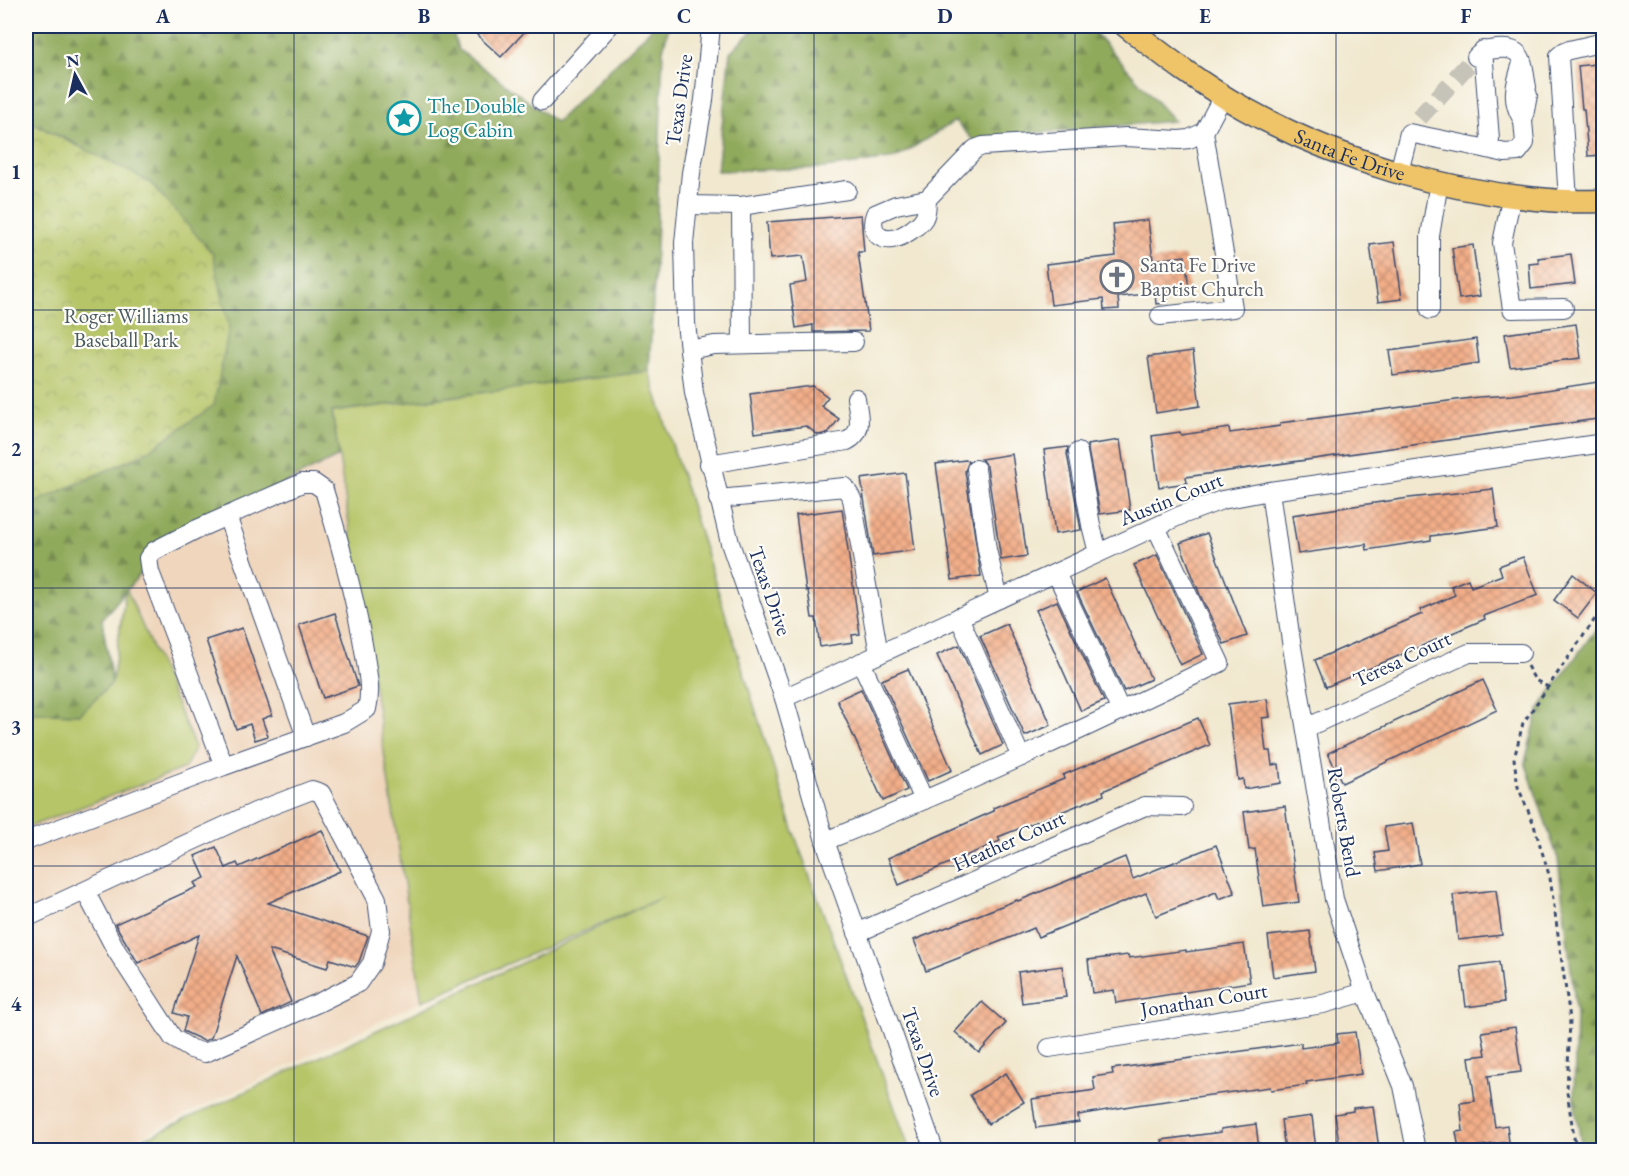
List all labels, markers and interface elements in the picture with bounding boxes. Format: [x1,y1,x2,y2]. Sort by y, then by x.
text: A [155,3,171,29]
text: B [418,3,430,29]
text: C [677,3,691,29]
text: D [937,3,953,29]
text: E [1199,3,1211,29]
text: F [1461,3,1472,29]
north arrow [45,45,105,105]
text: N [65,49,81,72]
street label: Texas Drive [659,52,698,148]
place label: The Double Log Cabin [427,92,525,143]
place icon: The Double Log Cabin [386,100,422,136]
street label: Santa Fe Drive [1290,122,1408,187]
text: 1 [11,159,21,185]
place label: Santa Fe Drive Baptist Church [1140,251,1264,302]
church icon: Santa Fe Drive Baptist Church [1099,259,1135,295]
park label: Roger Williams Baseball Park [64,302,189,353]
text: 2 [11,436,22,462]
street label: Austin Court [1114,465,1227,532]
street label: Texas Drive [743,543,798,639]
street label: Teresa Court [1349,624,1455,693]
text: 3 [11,714,21,740]
street label: Roberts Bend [1322,765,1368,879]
street label: Heather Court [948,804,1070,877]
street label: Jonathan Court [1137,976,1270,1023]
text: 4 [11,991,22,1017]
street label: Texas Drive [896,1004,951,1100]

